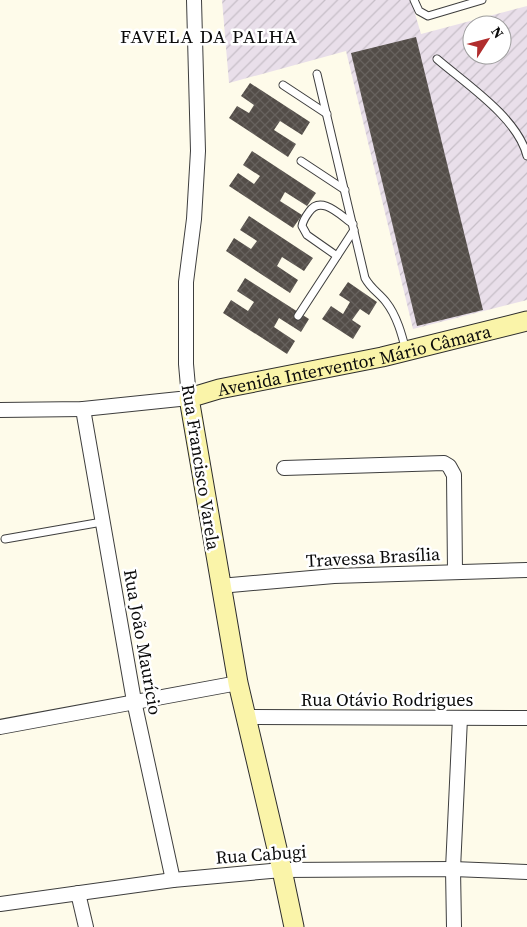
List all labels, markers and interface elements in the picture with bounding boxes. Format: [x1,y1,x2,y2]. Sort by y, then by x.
north arrow [462,15,512,65]
text: N [486,22,509,42]
district label: FAVELA DA PALHA [120,23,298,49]
street label: Avenida Interventor Mário Câmara [215,318,494,402]
street label: Rua Francisco Varela [176,382,227,553]
street label: Travessa Brasília [305,541,442,573]
street label: Rua João Maurício [118,567,168,717]
street label: Rua Otávio Rodrigues [301,687,473,712]
street label: Rua Cabugi [215,838,307,870]

